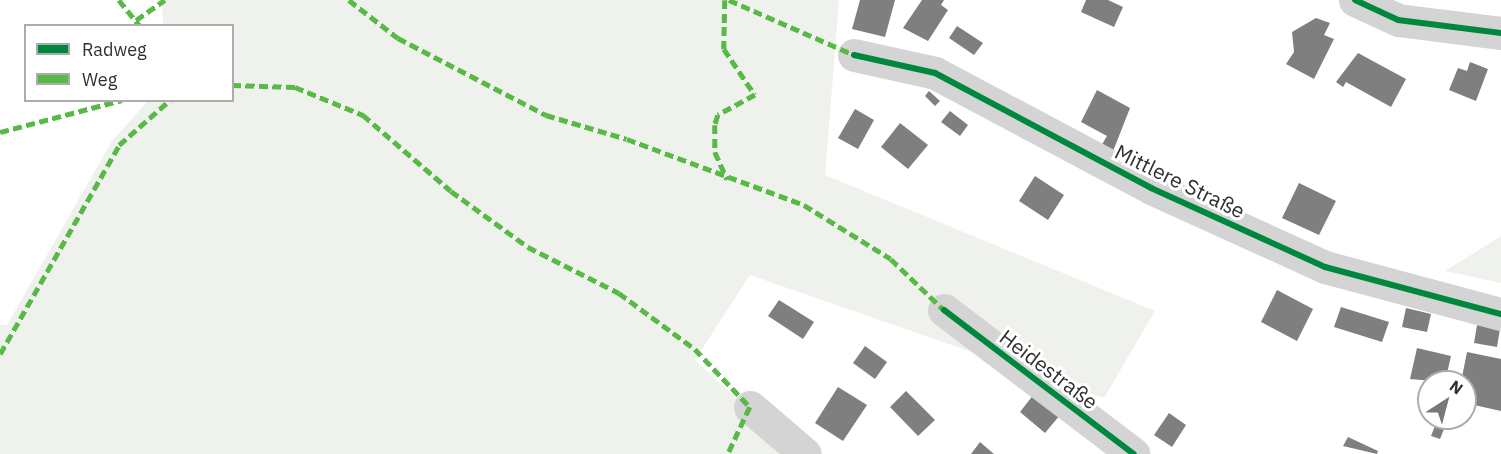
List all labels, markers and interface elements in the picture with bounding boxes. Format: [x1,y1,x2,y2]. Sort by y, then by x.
legend [24,24,234,102]
text: Radweg [82,38,147,61]
text: Weg [82,68,117,91]
street label: Mittlere Straße [1111,139,1249,223]
street label: Heidestraße [995,324,1103,414]
north arrow [1417,370,1477,430]
text: N [1446,376,1467,399]

